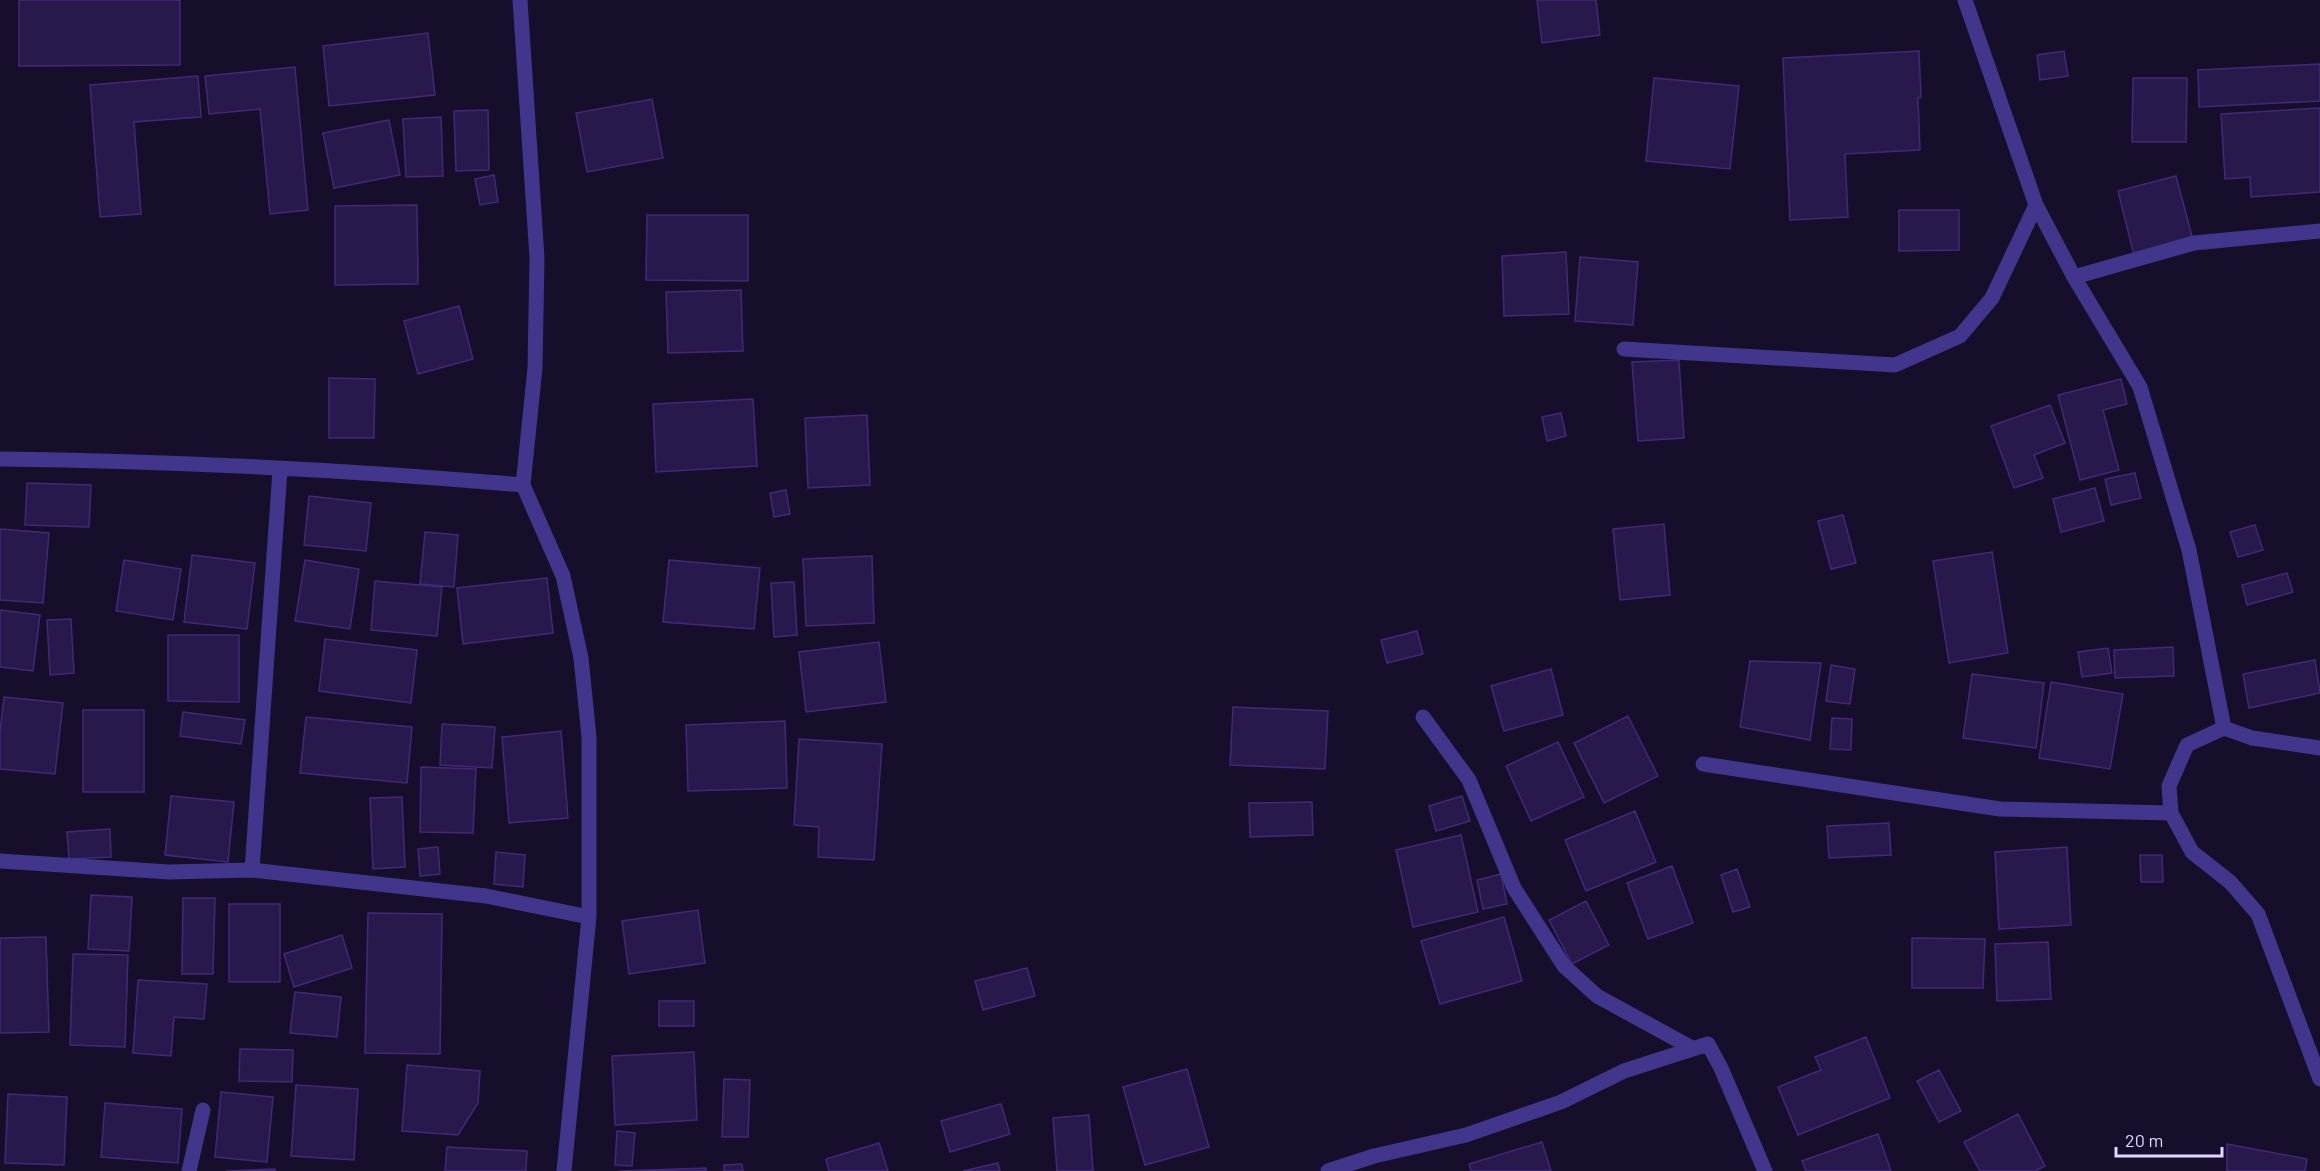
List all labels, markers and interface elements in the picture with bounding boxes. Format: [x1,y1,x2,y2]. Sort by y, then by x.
scale bar [2116,1120,2222,1158]
text: 20 m [2125,1129,2163,1151]

